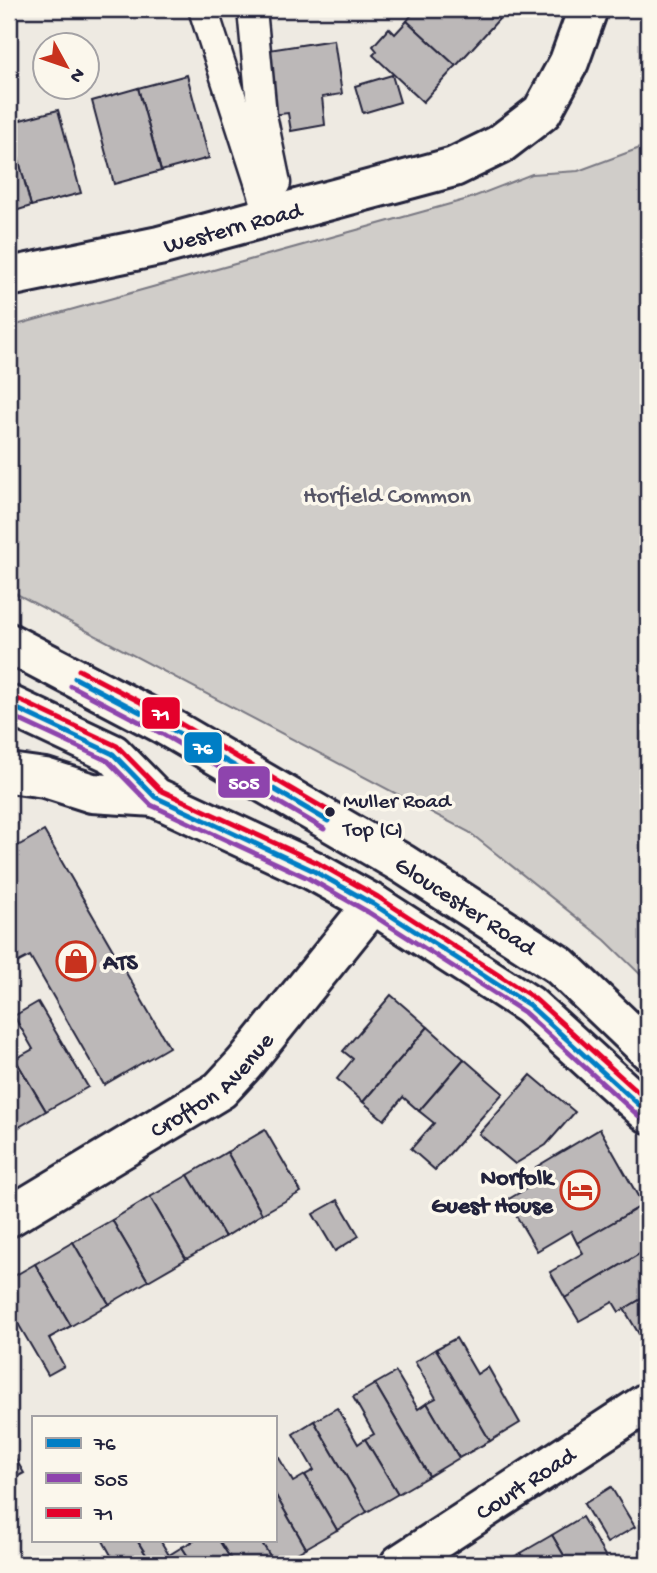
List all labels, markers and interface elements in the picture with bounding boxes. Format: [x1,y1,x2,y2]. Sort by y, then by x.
north arrow [32,32,102,102]
text: N [64,63,89,87]
street label: Western Road [161,197,307,262]
park label: Horfield Common [303,483,472,512]
line badge: 71 [141,696,181,730]
text: 71 [151,705,170,728]
line badge: 76 [183,731,223,764]
text: 76 [192,739,213,762]
line badge: 505 [217,765,271,799]
text: 505 [229,774,259,797]
place label: Muller Road Top (C) [341,790,453,844]
marker: Muller Road Top (C) [323,805,337,819]
street label: Gloucester Road [388,851,542,965]
shop icon: ATS [55,940,97,982]
place label: ATS [102,950,138,979]
street label: Crofton Avenue [146,1027,282,1147]
place label: Norfolk Guest House [431,1165,556,1222]
hotel icon: Norfolk Guest House [559,1169,601,1211]
legend [32,1416,276,1542]
text: 76 [93,1434,116,1459]
street label: Court Road [471,1441,584,1529]
text: 505 [94,1470,128,1495]
text: 71 [93,1504,113,1529]

